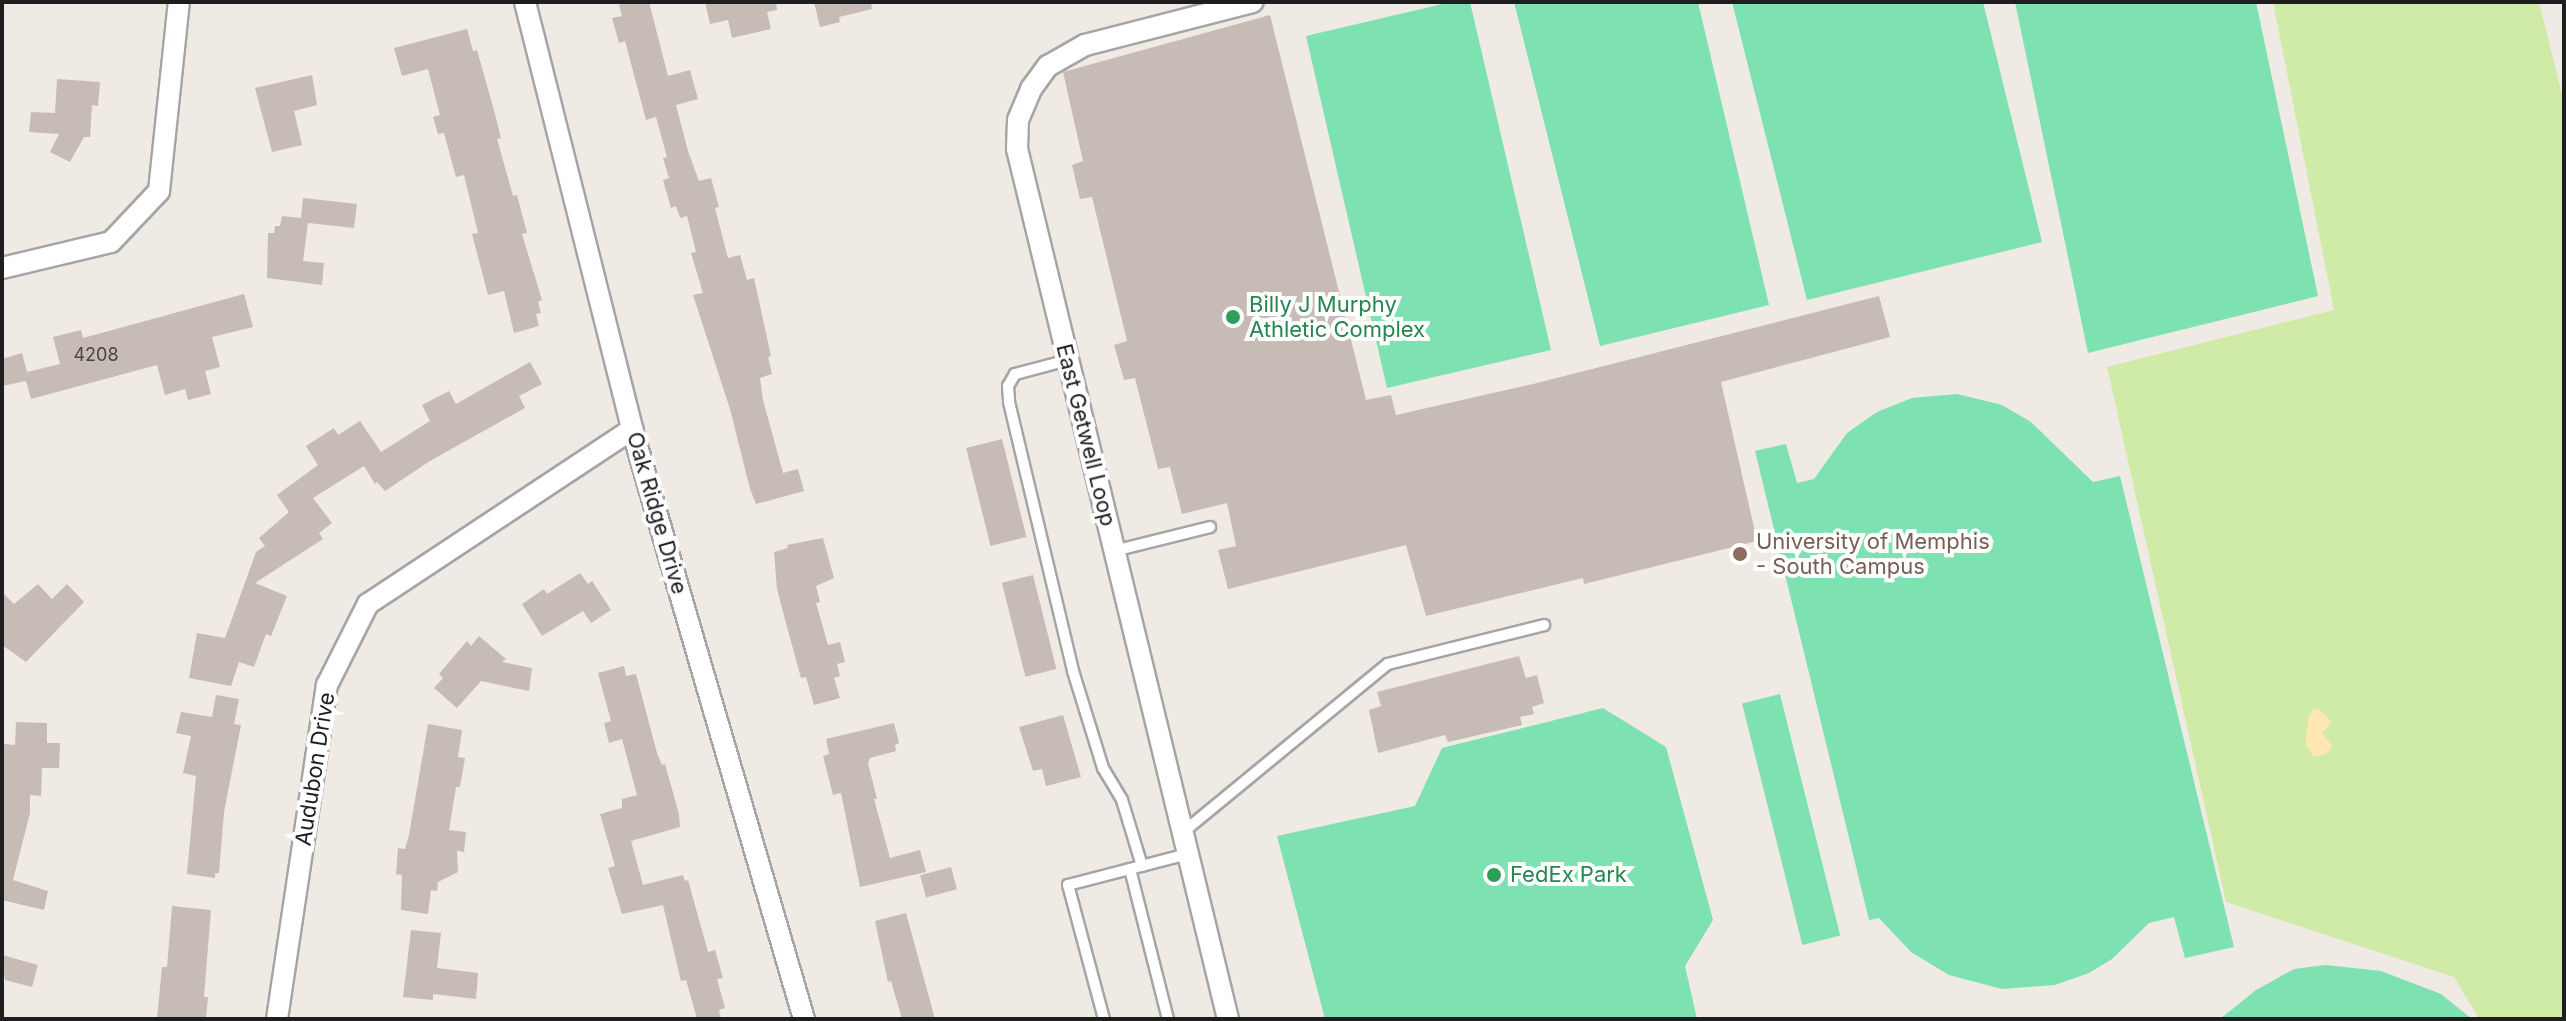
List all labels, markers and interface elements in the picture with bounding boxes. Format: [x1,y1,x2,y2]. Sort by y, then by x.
place label: Billy J Murphy Athletic Complex [1249,291,1425,342]
marker: Billy J Murphy Athletic Complex [1224,308,1242,326]
street label: East Getwell Loop [1051,341,1121,529]
house number: 4208 [73,344,119,366]
street label: Oak Ridge Drive [621,429,693,597]
place label: University of Memphis - South Campus [1756,528,1990,580]
marker: University of Memphis - South Campus [1731,545,1749,563]
street label: Audubon Drive [290,690,340,848]
place label: FedEx Park [1510,862,1627,888]
marker: FedEx Park [1485,866,1503,884]

